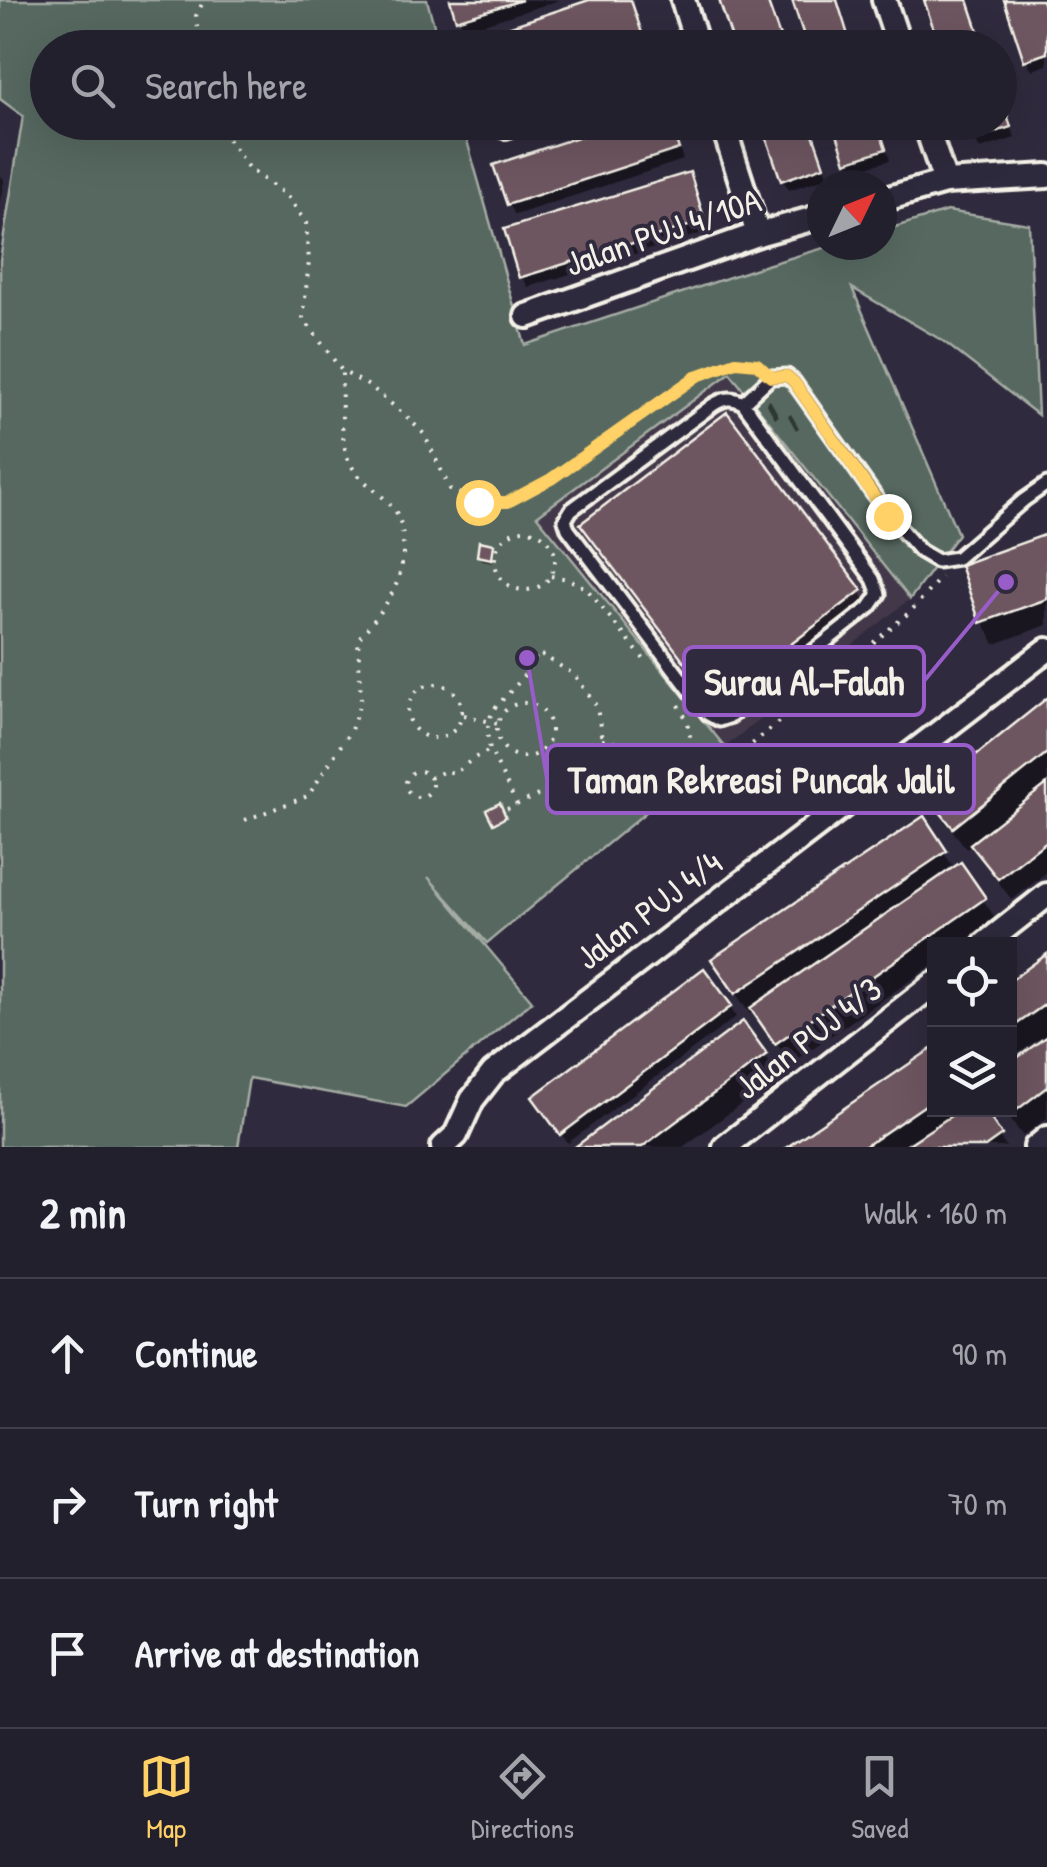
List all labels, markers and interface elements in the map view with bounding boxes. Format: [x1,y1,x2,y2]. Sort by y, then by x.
search box [30,30,1017,140]
icon: search [65,58,120,113]
text: Search here [145,59,307,111]
north arrow [807,170,897,260]
street label: Jalan PUJ 4/10A [559,176,767,287]
route start [456,480,502,526]
route end [866,494,912,540]
callout: Surau Al-Falah [684,647,924,715]
text: Surau Al-Falah [704,655,904,707]
callout: Taman Rekreasi Puncak Jalil [547,745,974,813]
text: Taman Rekreasi Puncak Jalil [567,753,955,805]
street label: Jalan PUJ 4/4 [566,839,731,980]
map controls [927,937,1017,1117]
button: locate [927,937,1017,1027]
street label: Jalan PUJ 4/3 [725,965,891,1110]
button: layers [927,1027,1017,1117]
text: 2 min [40,1184,126,1241]
text: Walk · 160 m [864,1191,1007,1234]
icon: ahead [40,1326,95,1381]
text: Continue [135,1327,257,1379]
text: 90 m [952,1332,1007,1375]
icon: right [40,1476,95,1531]
text: Turn right [135,1477,278,1529]
text: 70 m [948,1482,1007,1525]
icon: arrive [40,1626,95,1681]
text: Arrive at destination [135,1627,419,1679]
tab: Map [139,1749,194,1847]
tab: Directions [471,1749,574,1847]
tab: Saved [851,1749,908,1847]

